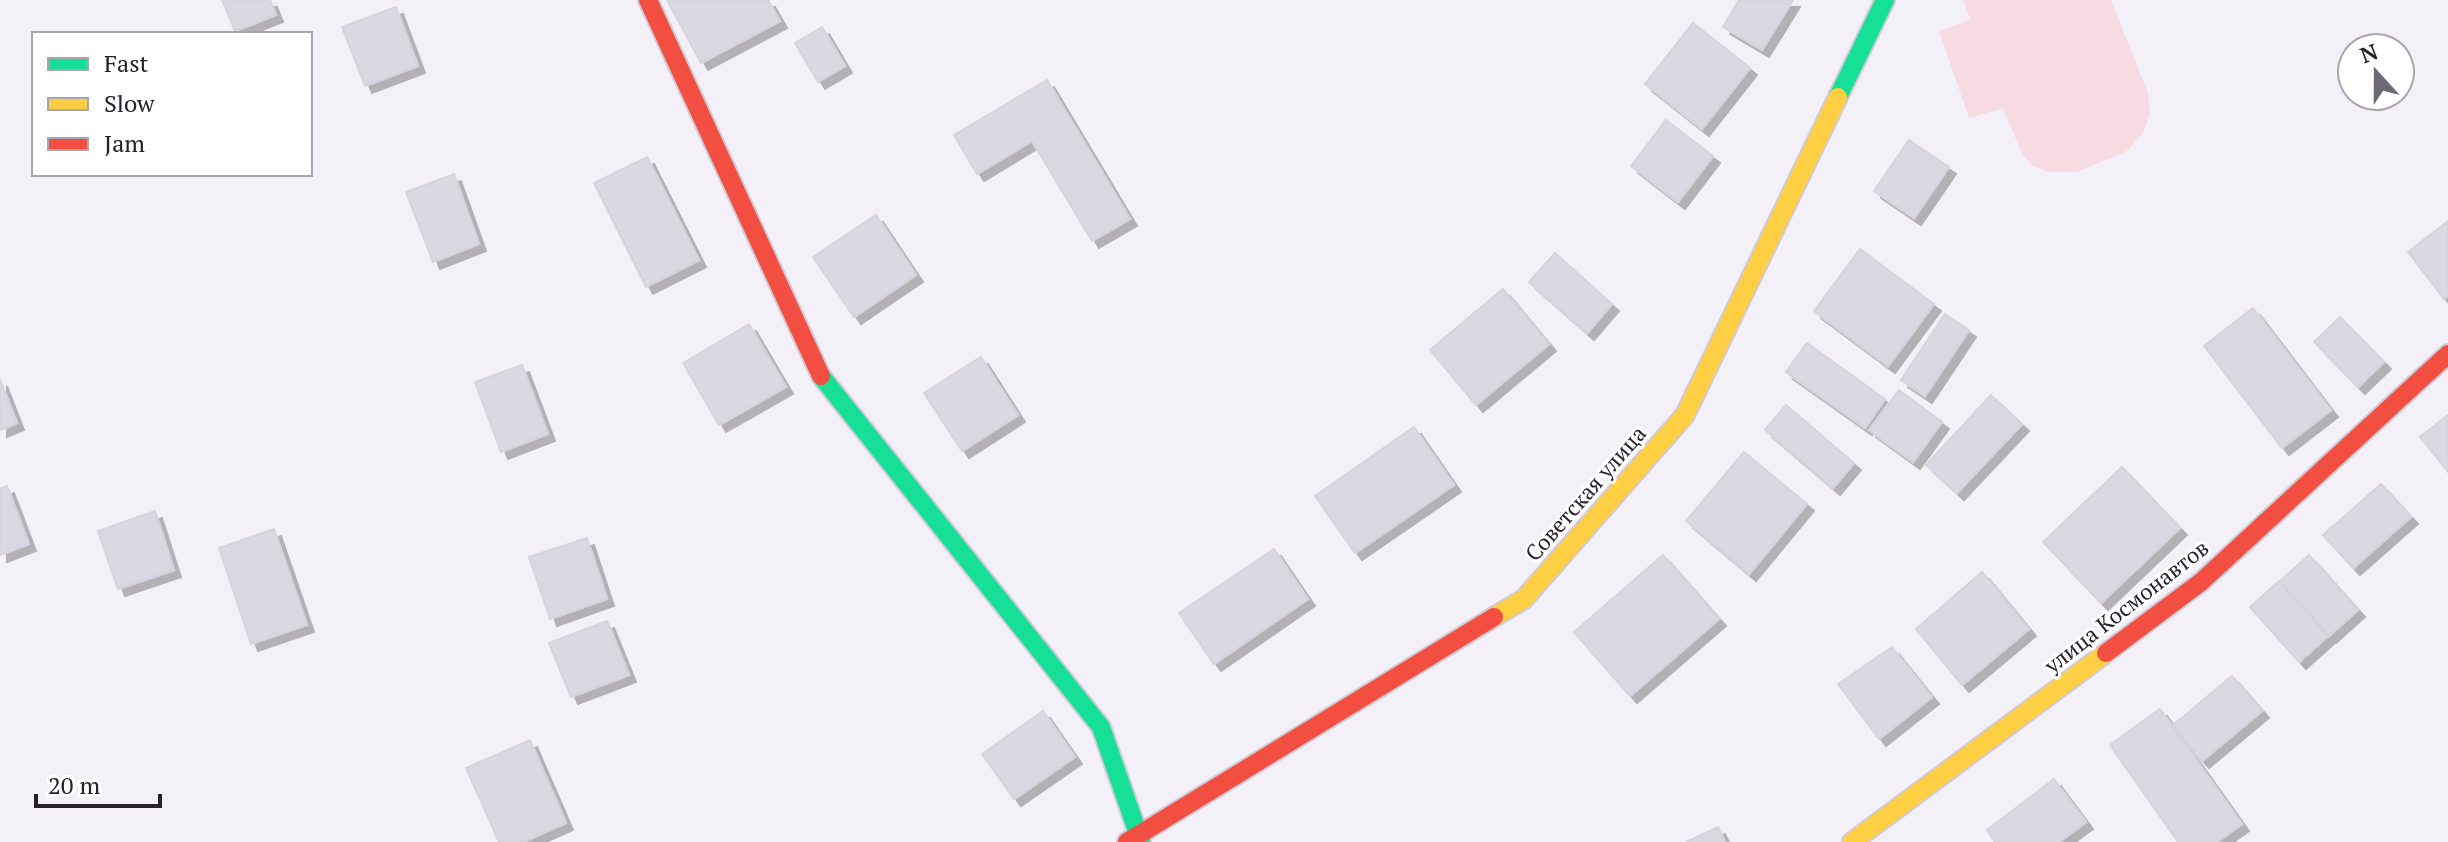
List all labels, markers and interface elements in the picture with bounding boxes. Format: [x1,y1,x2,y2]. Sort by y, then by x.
legend [32,32,312,176]
north arrow [2336,32,2416,112]
text: N [2356,36,2382,69]
text: Fast [104,47,149,79]
text: Slow [104,87,155,119]
text: Jam [104,127,145,159]
street label: Советская улица [1518,419,1652,567]
street label: улица Космонавтов [2037,533,2214,680]
scale bar [36,758,160,808]
text: 20 m [48,769,100,801]

